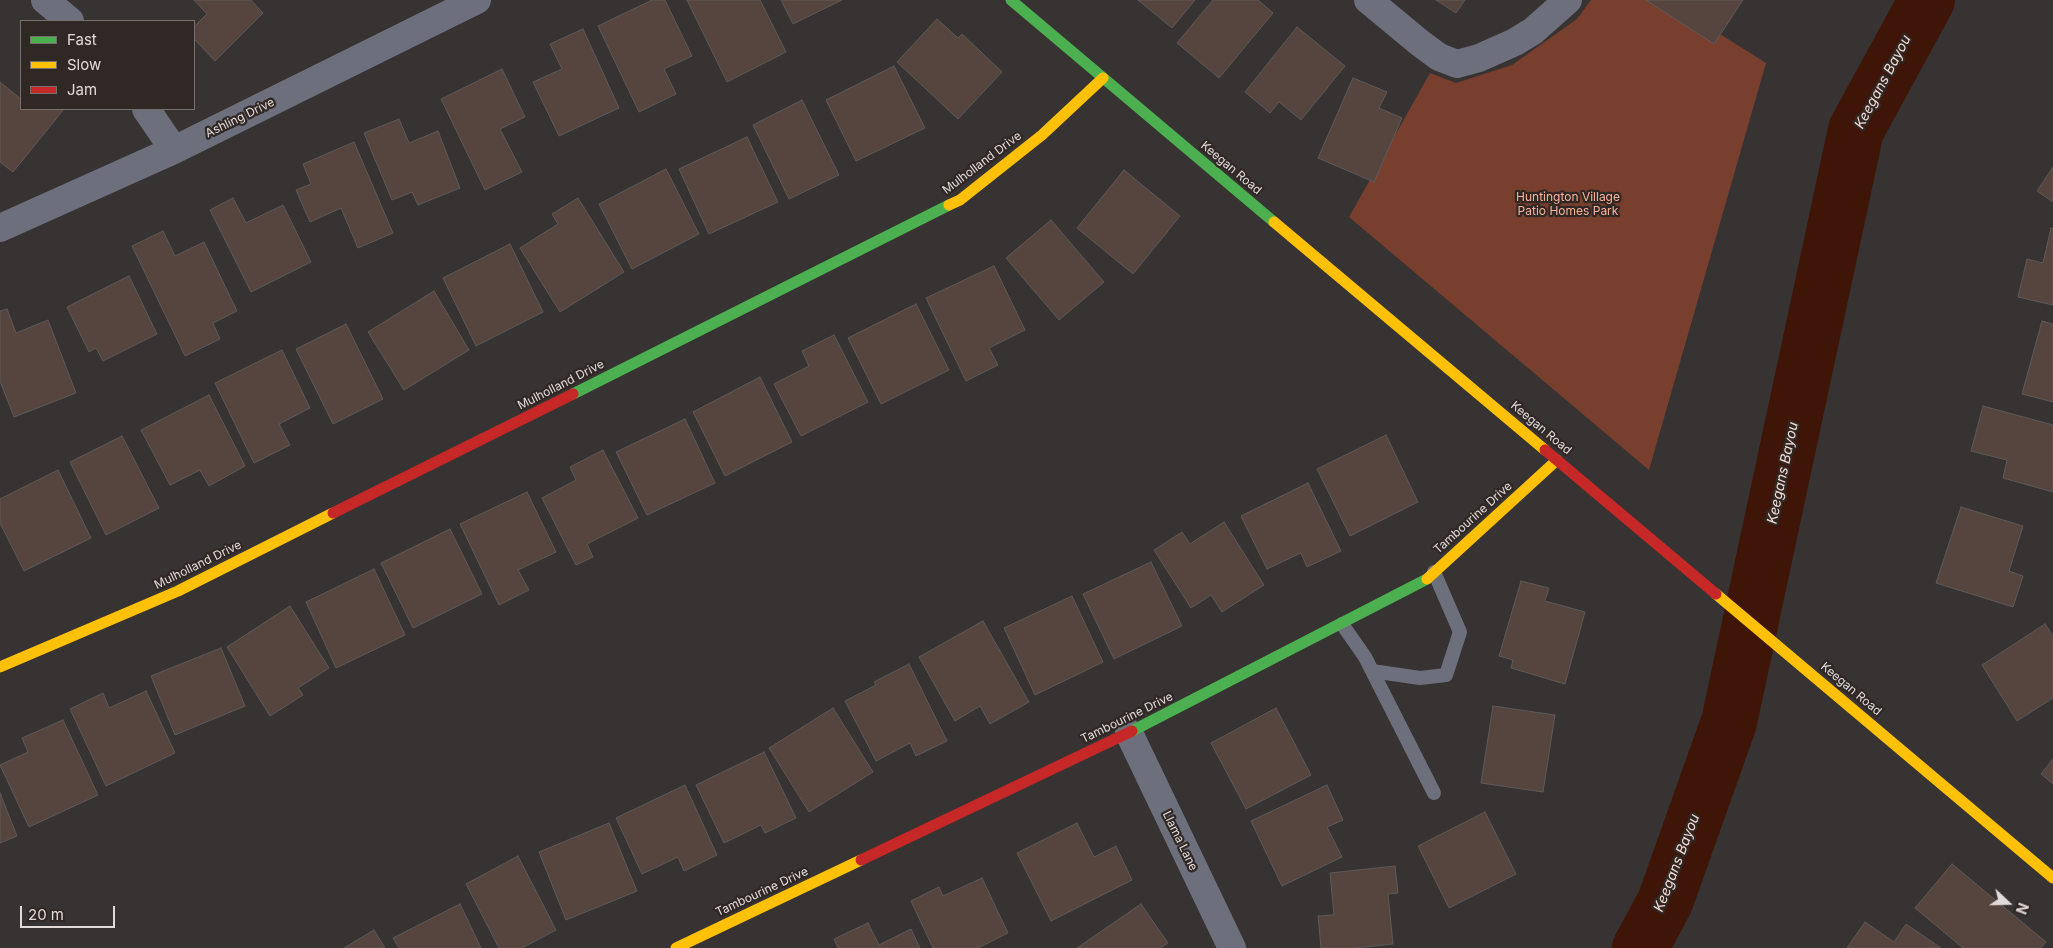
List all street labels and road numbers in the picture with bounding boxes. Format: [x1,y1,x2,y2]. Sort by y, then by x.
street label: Ashling Drive [203,95,277,141]
street label: Mulholland Drive [940,129,1024,197]
street label: Keegan Road [1198,138,1264,198]
street label: Mulholland Drive [515,357,607,413]
street label: Keegan Road [1508,398,1574,458]
street label: Tambourine Drive [1431,479,1515,557]
street label: Mulholland Drive [152,538,244,592]
street label: Keegan Road [1818,659,1884,719]
street label: Tambourine Drive [1079,689,1175,747]
street label: Llama Lane [1159,809,1201,873]
street label: Tambourine Drive [713,864,811,920]

